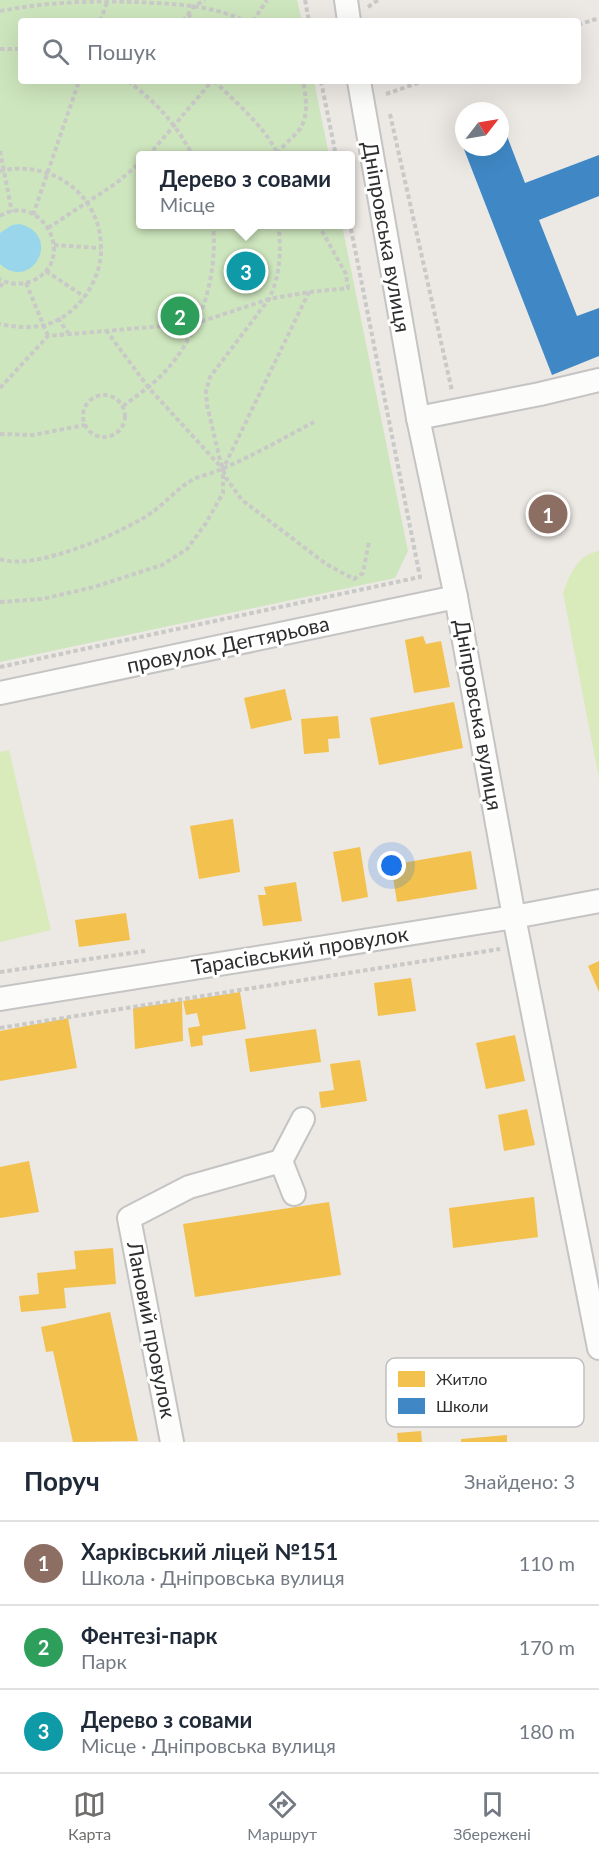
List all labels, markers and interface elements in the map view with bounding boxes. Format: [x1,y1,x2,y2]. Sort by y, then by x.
search box [18,18,581,84]
icon: search [39,35,72,68]
text: Пошук [87,38,156,65]
north arrow [455,102,509,156]
street label: Дніпровська вулиця [358,139,417,334]
popup [136,151,355,229]
text: Дерево з совами [160,165,331,192]
text: Місце [160,192,215,216]
pin: 3 [226,248,266,294]
pin: 2 [160,294,200,338]
pin: 1 [528,492,568,536]
street label: провулок Дегтярьова [124,610,331,677]
street label: Дніпровська вулиця [450,617,509,812]
your location [377,851,406,880]
street label: Тарасівський провулок [190,920,410,979]
street label: Лановий провулок [123,1238,182,1420]
legend [386,1358,584,1427]
text: Житло [436,1369,487,1388]
text: Школи [436,1396,488,1415]
text: Поруч [24,1465,100,1497]
text: Знайдено: 3 [464,1469,575,1493]
text: Харківський ліцей №151 [81,1538,338,1565]
text: 1 [38,1551,49,1575]
text: 110 m [519,1551,575,1575]
text: Школа · Дніпровська вулиця [81,1565,345,1589]
text: Фентезі-парк [81,1622,217,1649]
text: 2 [38,1635,49,1659]
text: 170 m [519,1635,575,1659]
text: Парк [81,1649,127,1673]
text: Дерево з совами [81,1706,252,1733]
text: 3 [38,1719,49,1743]
text: 180 m [519,1719,575,1743]
text: Місце · Дніпровська вулиця [81,1733,336,1757]
tab: Карта [68,1788,111,1843]
tab: Маршрут [247,1788,317,1843]
tab: Збережені [453,1788,531,1843]

